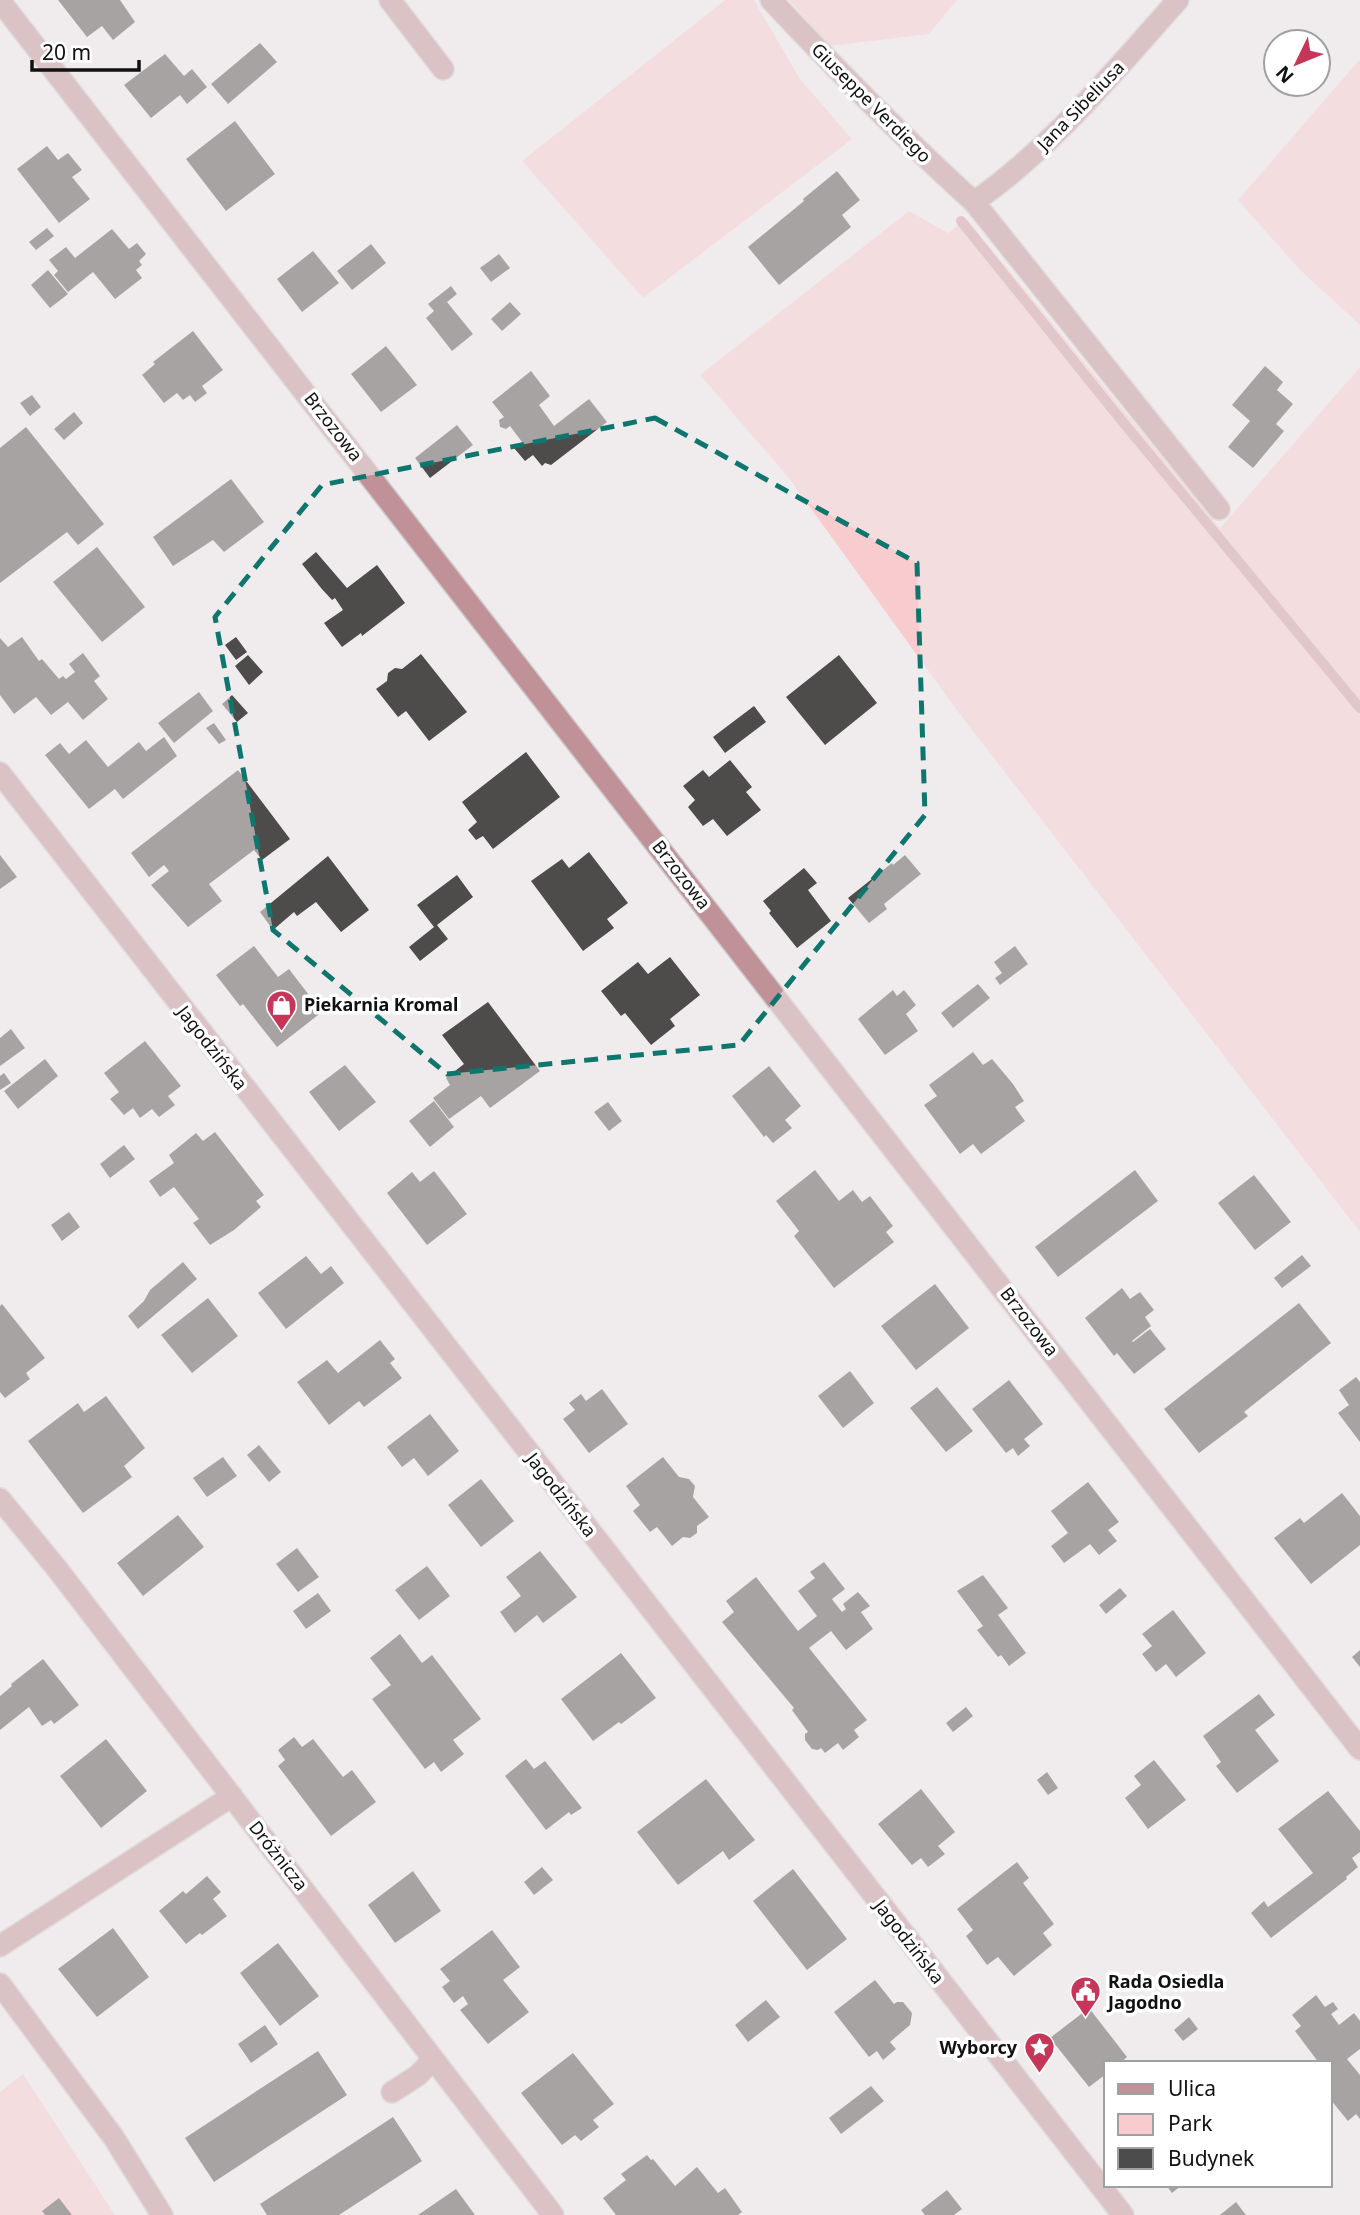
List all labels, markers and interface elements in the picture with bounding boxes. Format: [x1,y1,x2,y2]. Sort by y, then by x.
scale bar [32,28,138,72]
north arrow [1262,28,1332,98]
street label: Giuseppe Verdiego [807,37,937,167]
text: 20 m [42,38,91,66]
street label: Jana Sibeliusa [1030,55,1129,157]
text: N [1270,60,1299,89]
street label: Brzozowa [299,387,368,466]
street label: Brzozowa [647,835,716,914]
shop icon: Piekarnia Kromal [264,988,298,1032]
place label: Piekarnia Kromal [304,992,458,1016]
street label: Jagodzińska [171,999,253,1094]
street label: Brzozowa [995,1282,1064,1361]
street label: Jagodzińska [520,1446,602,1541]
street label: Dróżnicza [244,1816,314,1895]
street label: Jagodzińska [868,1893,950,1988]
place label: Rada Osiedla Jagodno [1106,1969,1224,2014]
public building icon: Rada Osiedla Jagodno [1068,1975,1102,2019]
place icon: Wyborcy [1023,2031,1057,2075]
place label: Wyborcy [939,2035,1018,2059]
legend [1104,2061,1332,2187]
text: Ulica [1168,2074,1216,2102]
text: Park [1168,2109,1213,2137]
text: Budynek [1168,2144,1255,2172]

